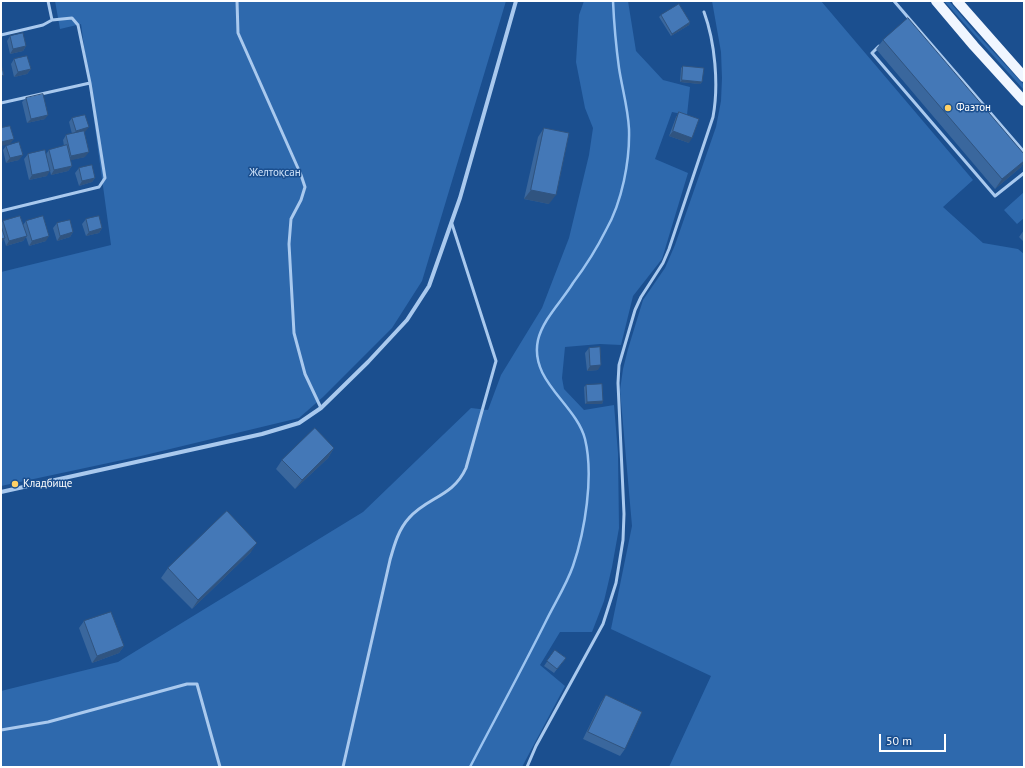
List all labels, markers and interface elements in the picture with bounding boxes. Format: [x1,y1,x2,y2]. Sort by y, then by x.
place label: Фаэтон [956,101,991,115]
marker: Фаэтон [943,103,953,113]
park label: Желтоқсан [249,166,301,180]
place label: Кладбище [23,477,72,491]
marker: Кладбище [10,479,20,489]
scale bar [881,726,948,752]
text: 50 m [886,733,912,748]

